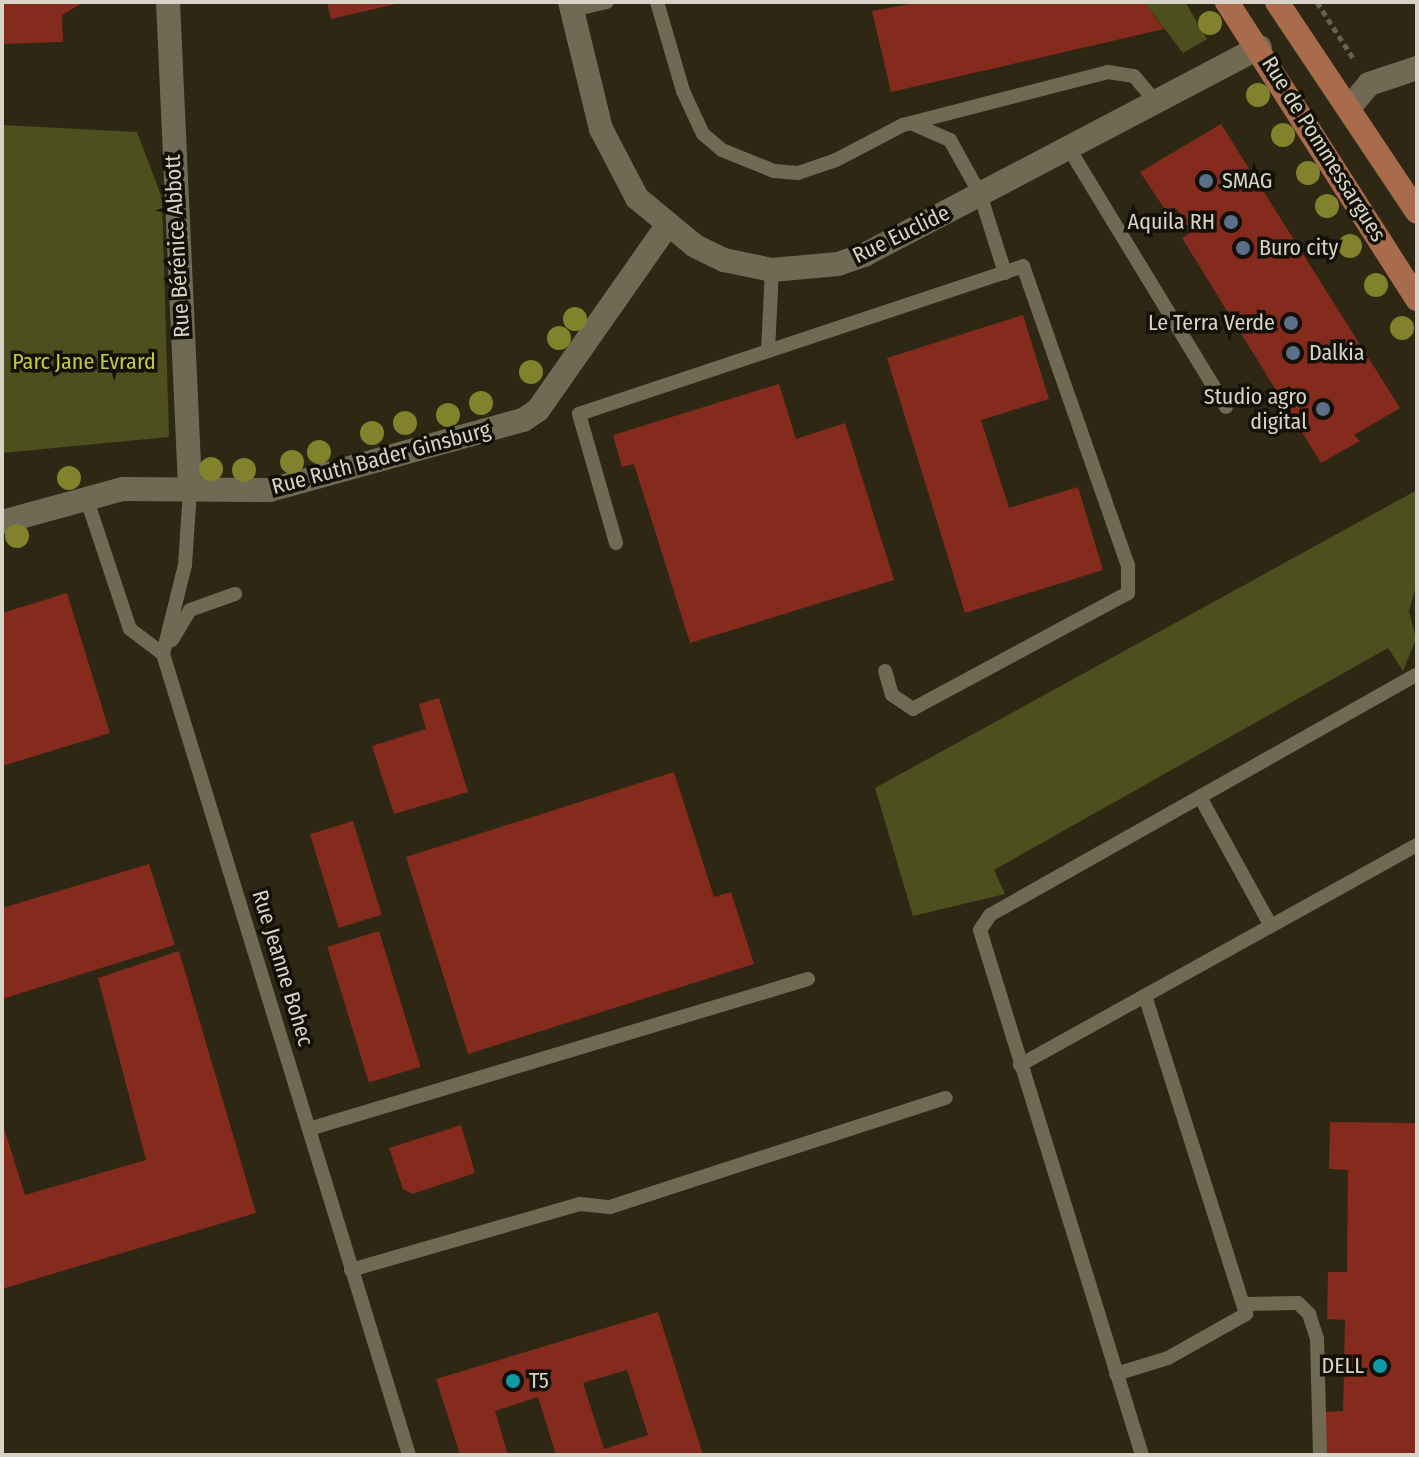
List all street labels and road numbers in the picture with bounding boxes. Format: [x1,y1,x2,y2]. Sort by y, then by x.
street label: Rue de Pommessargues [1256,52,1392,246]
street label: Rue Bérénice Abbott [159,154,195,338]
street label: Rue Euclide [848,199,954,269]
street label: Rue Ruth Bader Ginsburg [269,416,493,500]
street label: Rue Jeanne Bohec [247,887,319,1049]

